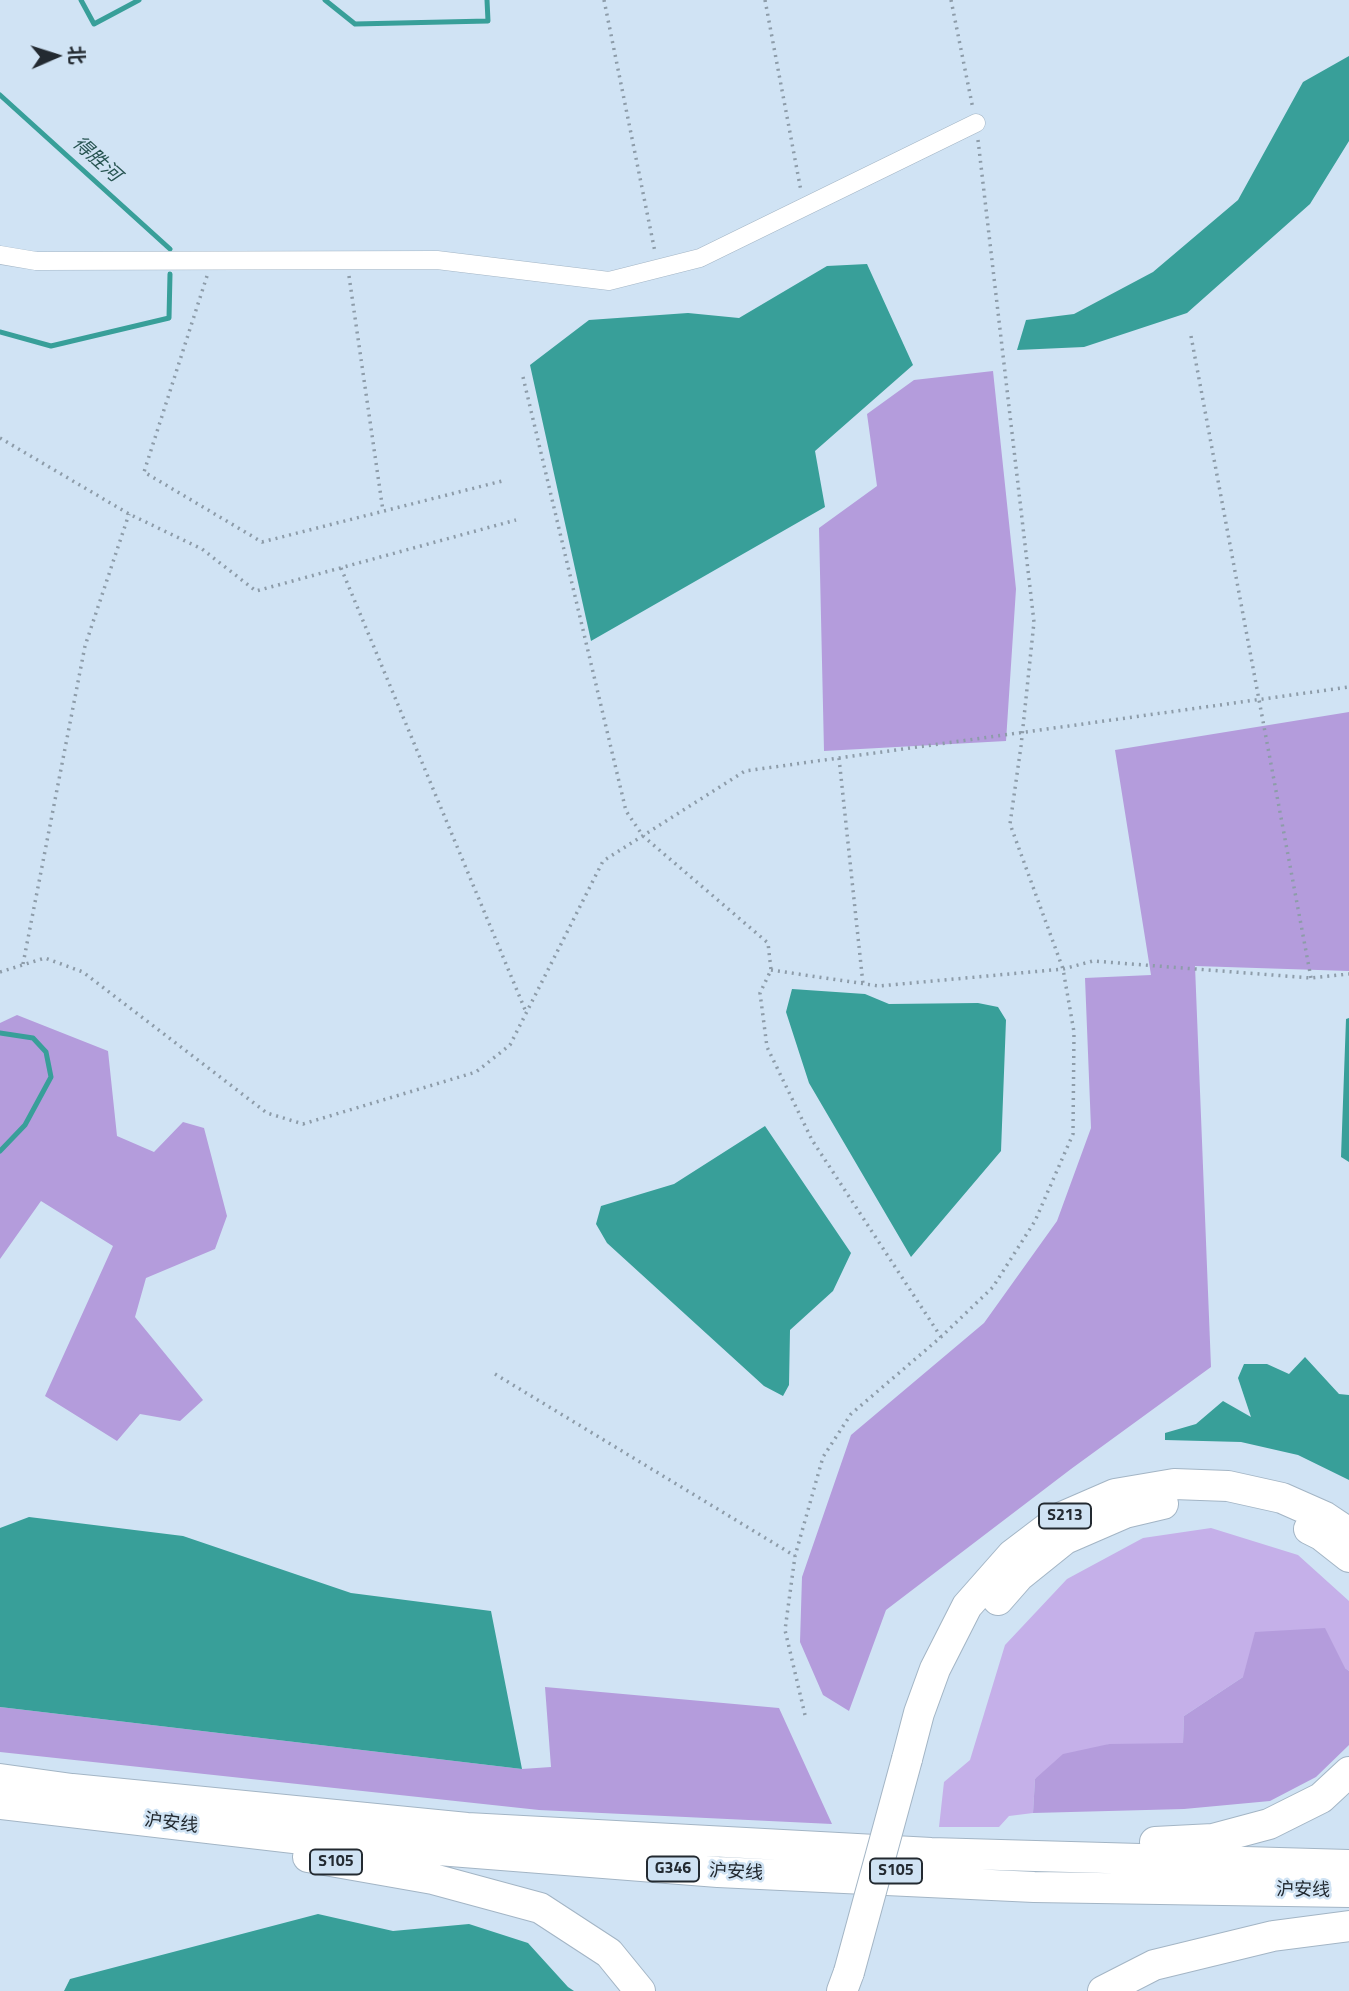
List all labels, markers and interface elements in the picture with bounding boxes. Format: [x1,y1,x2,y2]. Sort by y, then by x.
north arrow [21,21,91,91]
text: 北 [62,45,92,65]
water label: 得胜河 [67,132,125,188]
road number: S213 [1039,1504,1091,1528]
street label: 沪安线 [143,1810,199,1838]
road number: S105 [310,1850,362,1874]
road number: G346 [647,1856,699,1882]
road number: S105 [870,1858,922,1884]
street label: 沪安线 [708,1861,764,1885]
street label: 沪安线 [1276,1880,1330,1902]

